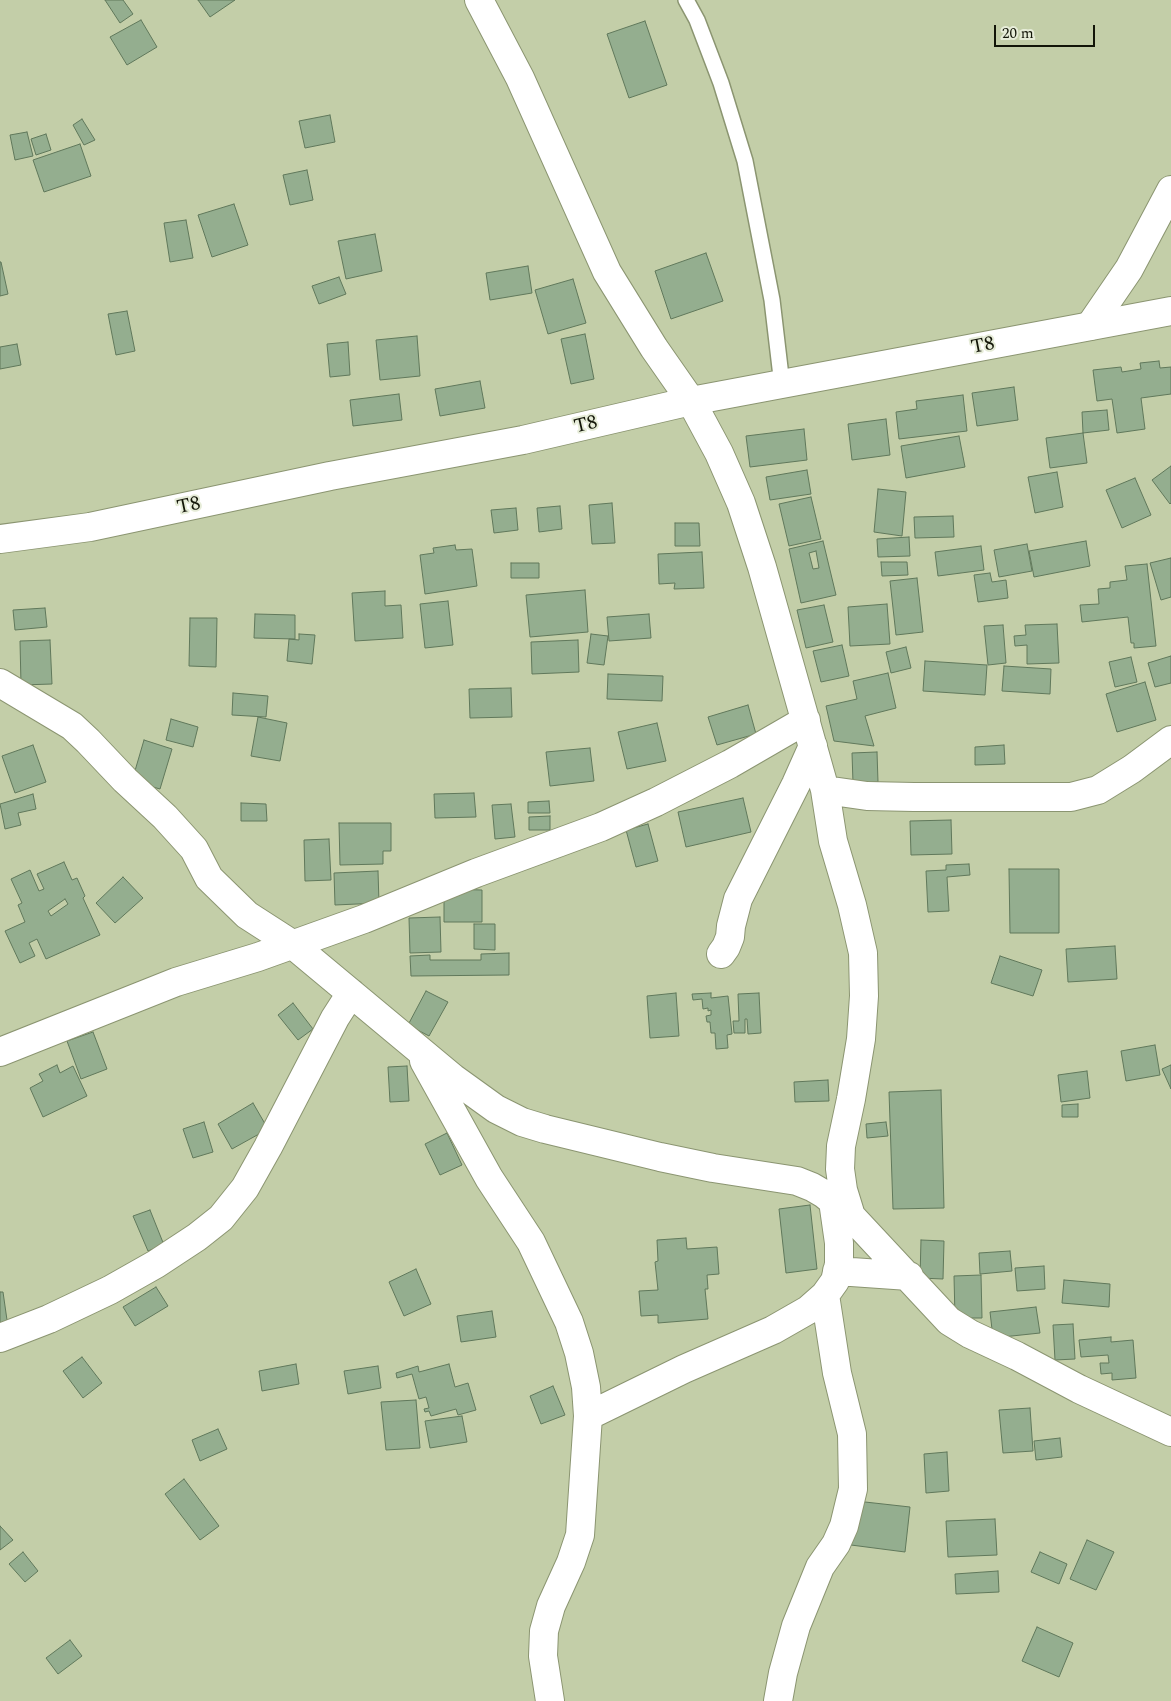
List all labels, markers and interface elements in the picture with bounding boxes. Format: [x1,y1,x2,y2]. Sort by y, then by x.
scale bar [996,15,1097,47]
text: 20 m [1002,22,1034,45]
street label: T8 [969,333,997,361]
street label: T8 [572,412,600,440]
street label: T8 [175,493,203,521]

